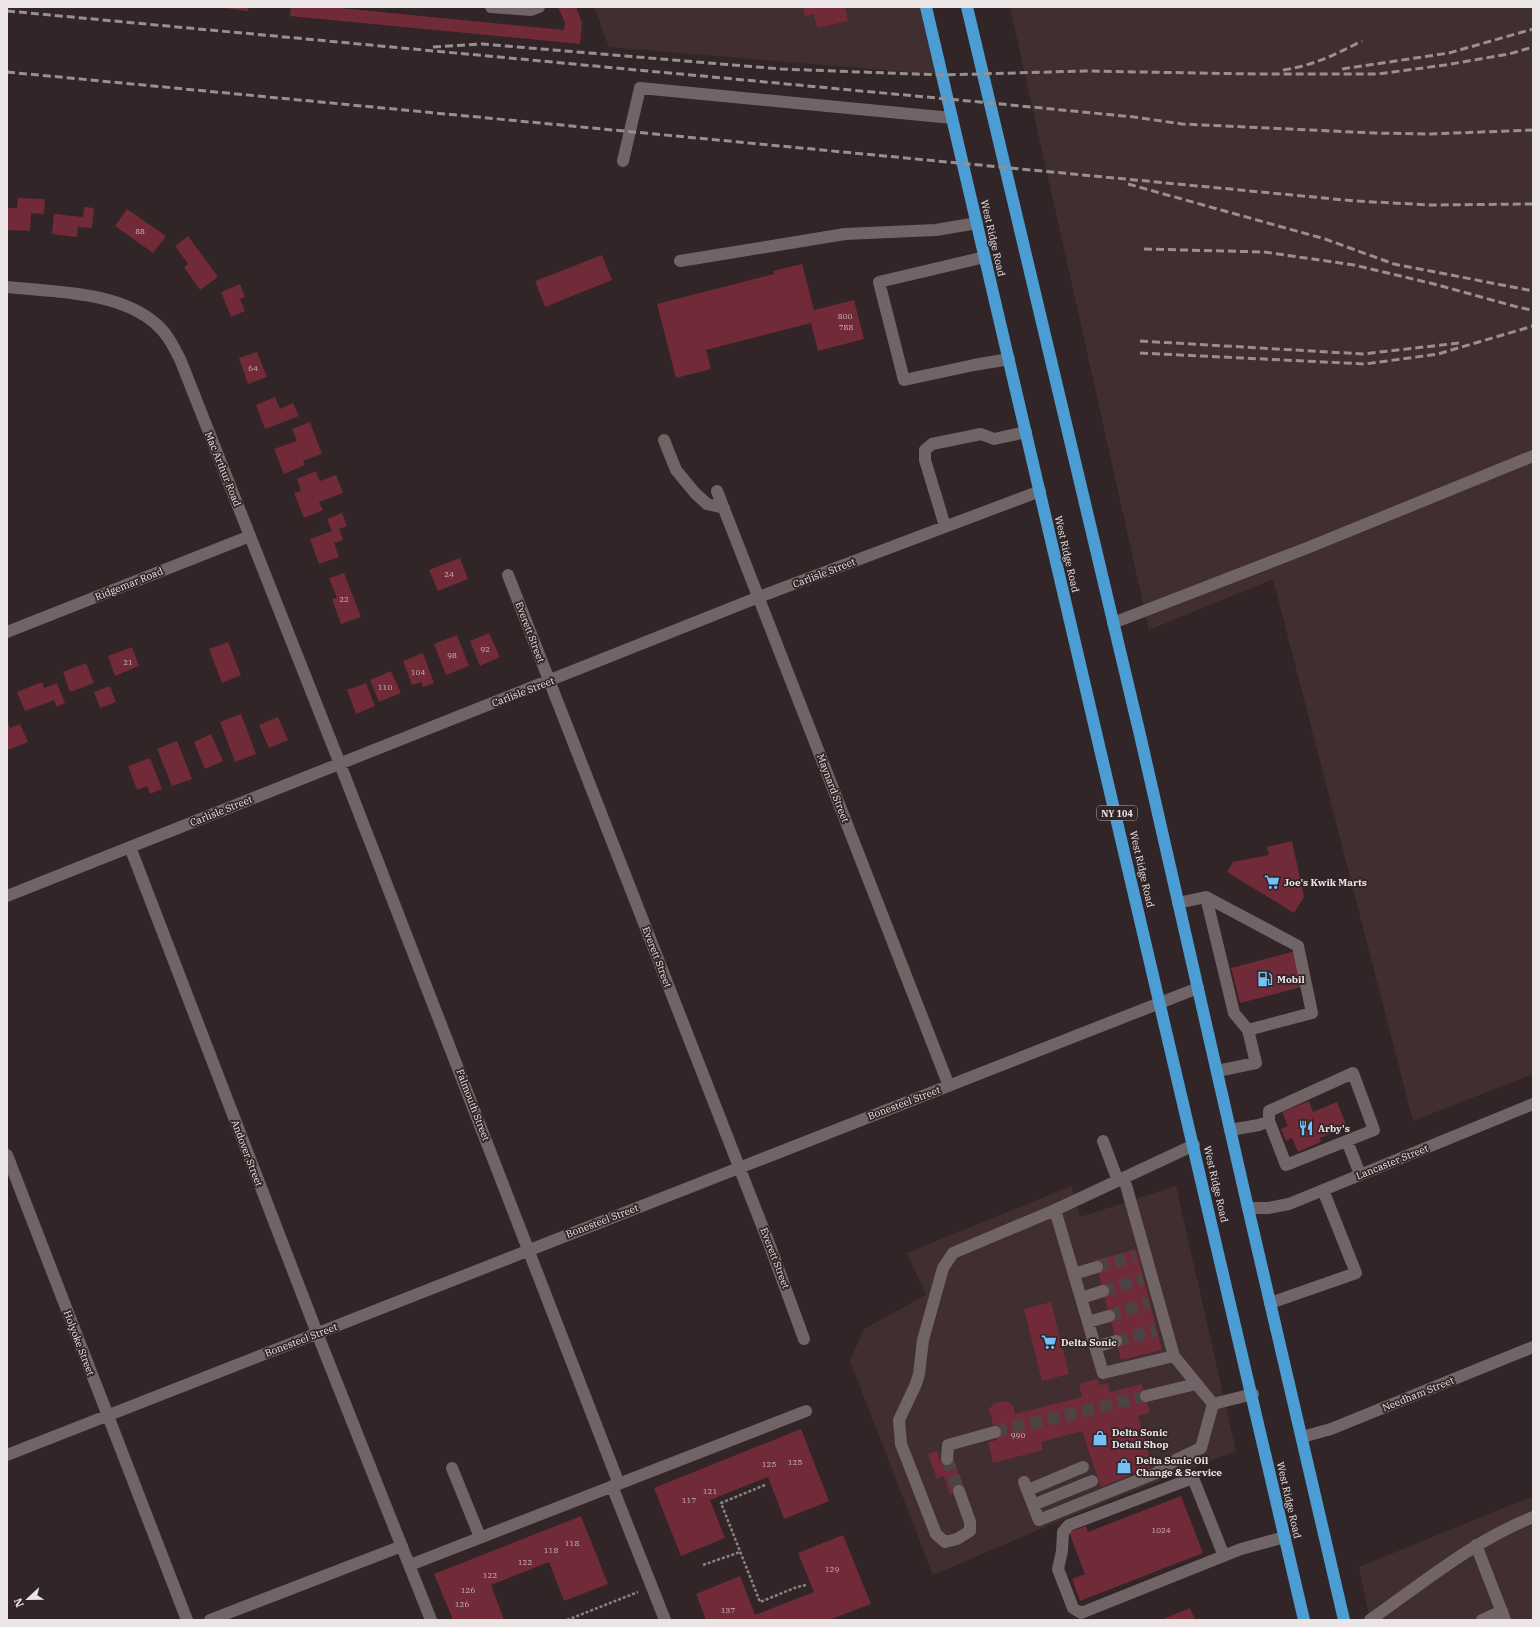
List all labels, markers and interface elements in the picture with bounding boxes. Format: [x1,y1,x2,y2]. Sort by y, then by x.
street label: West Ridge Road [978,198,1008,278]
house number: 88 [135,226,145,236]
house number: 800 [838,311,852,321]
house number: 788 [839,322,853,332]
house number: 64 [248,363,258,373]
street label: Mac Arthur Road [202,430,244,508]
street label: West Ridge Road [1052,514,1082,594]
street label: Carlisle Street [791,555,858,591]
street label: Ridgemar Road [93,564,165,604]
house number: 24 [444,569,454,579]
house number: 22 [339,594,349,604]
street label: Everett Street [512,600,548,665]
house number: 92 [480,644,490,654]
house number: 98 [447,650,457,660]
house number: 21 [123,657,133,667]
house number: 104 [411,667,425,677]
street label: Carlisle Street [490,674,557,710]
house number: 110 [378,682,392,692]
street label: Maynard Street [814,752,852,824]
street label: Carlisle Street [188,792,254,829]
road number: NY 104 [1097,806,1137,820]
street label: West Ridge Road [1127,829,1157,909]
supermarket icon: Joe's Kwik Marts [1263,873,1281,891]
place label: Joe's Kwik Marts [1284,876,1367,889]
street label: Everett Street [639,925,675,990]
fuel station icon: Mobil [1256,970,1274,988]
place label: Mobil [1277,973,1305,986]
street label: Falmouth Street [453,1067,493,1143]
street label: Bonesteel Street [866,1083,943,1123]
street label: Andover Street [228,1118,266,1189]
restaurant icon: Arby's [1297,1119,1315,1137]
place label: Arby's [1318,1122,1350,1135]
street label: Lancaster Street [1354,1141,1431,1182]
street label: West Ridge Road [1201,1144,1231,1224]
street label: Bonesteel Street [564,1201,641,1241]
street label: Everett Street [757,1226,793,1291]
street label: Holyoke Street [61,1309,98,1378]
street label: Bonesteel Street [263,1320,340,1360]
supermarket icon: Delta Sonic [1040,1333,1058,1351]
place label: Delta Sonic [1061,1336,1117,1349]
street label: Needham Street [1380,1374,1456,1414]
place label: Delta Sonic Detail Shop [1112,1426,1169,1451]
shop icon: Delta Sonic Detail Shop [1091,1429,1109,1447]
house number: 990 [1011,1430,1025,1440]
place label: Delta Sonic Oil Change & Service [1136,1454,1222,1479]
house number: 125 [788,1457,802,1467]
shop icon: Delta Sonic Oil Change & Service [1115,1457,1133,1475]
house number: 125 [762,1459,776,1469]
street label: West Ridge Road [1274,1460,1304,1540]
house number: 121 [703,1486,717,1496]
house number: 117 [682,1495,696,1505]
house number: 1024 [1151,1525,1171,1535]
house number: 118 [565,1538,579,1548]
house number: 118 [544,1545,558,1555]
house number: 122 [518,1557,532,1567]
house number: 129 [825,1564,839,1574]
house number: 122 [483,1570,497,1580]
north arrow [8,1579,48,1619]
house number: 126 [461,1585,475,1595]
text: N [10,1596,27,1609]
house number: 126 [455,1599,469,1609]
house number: 137 [721,1605,735,1615]

